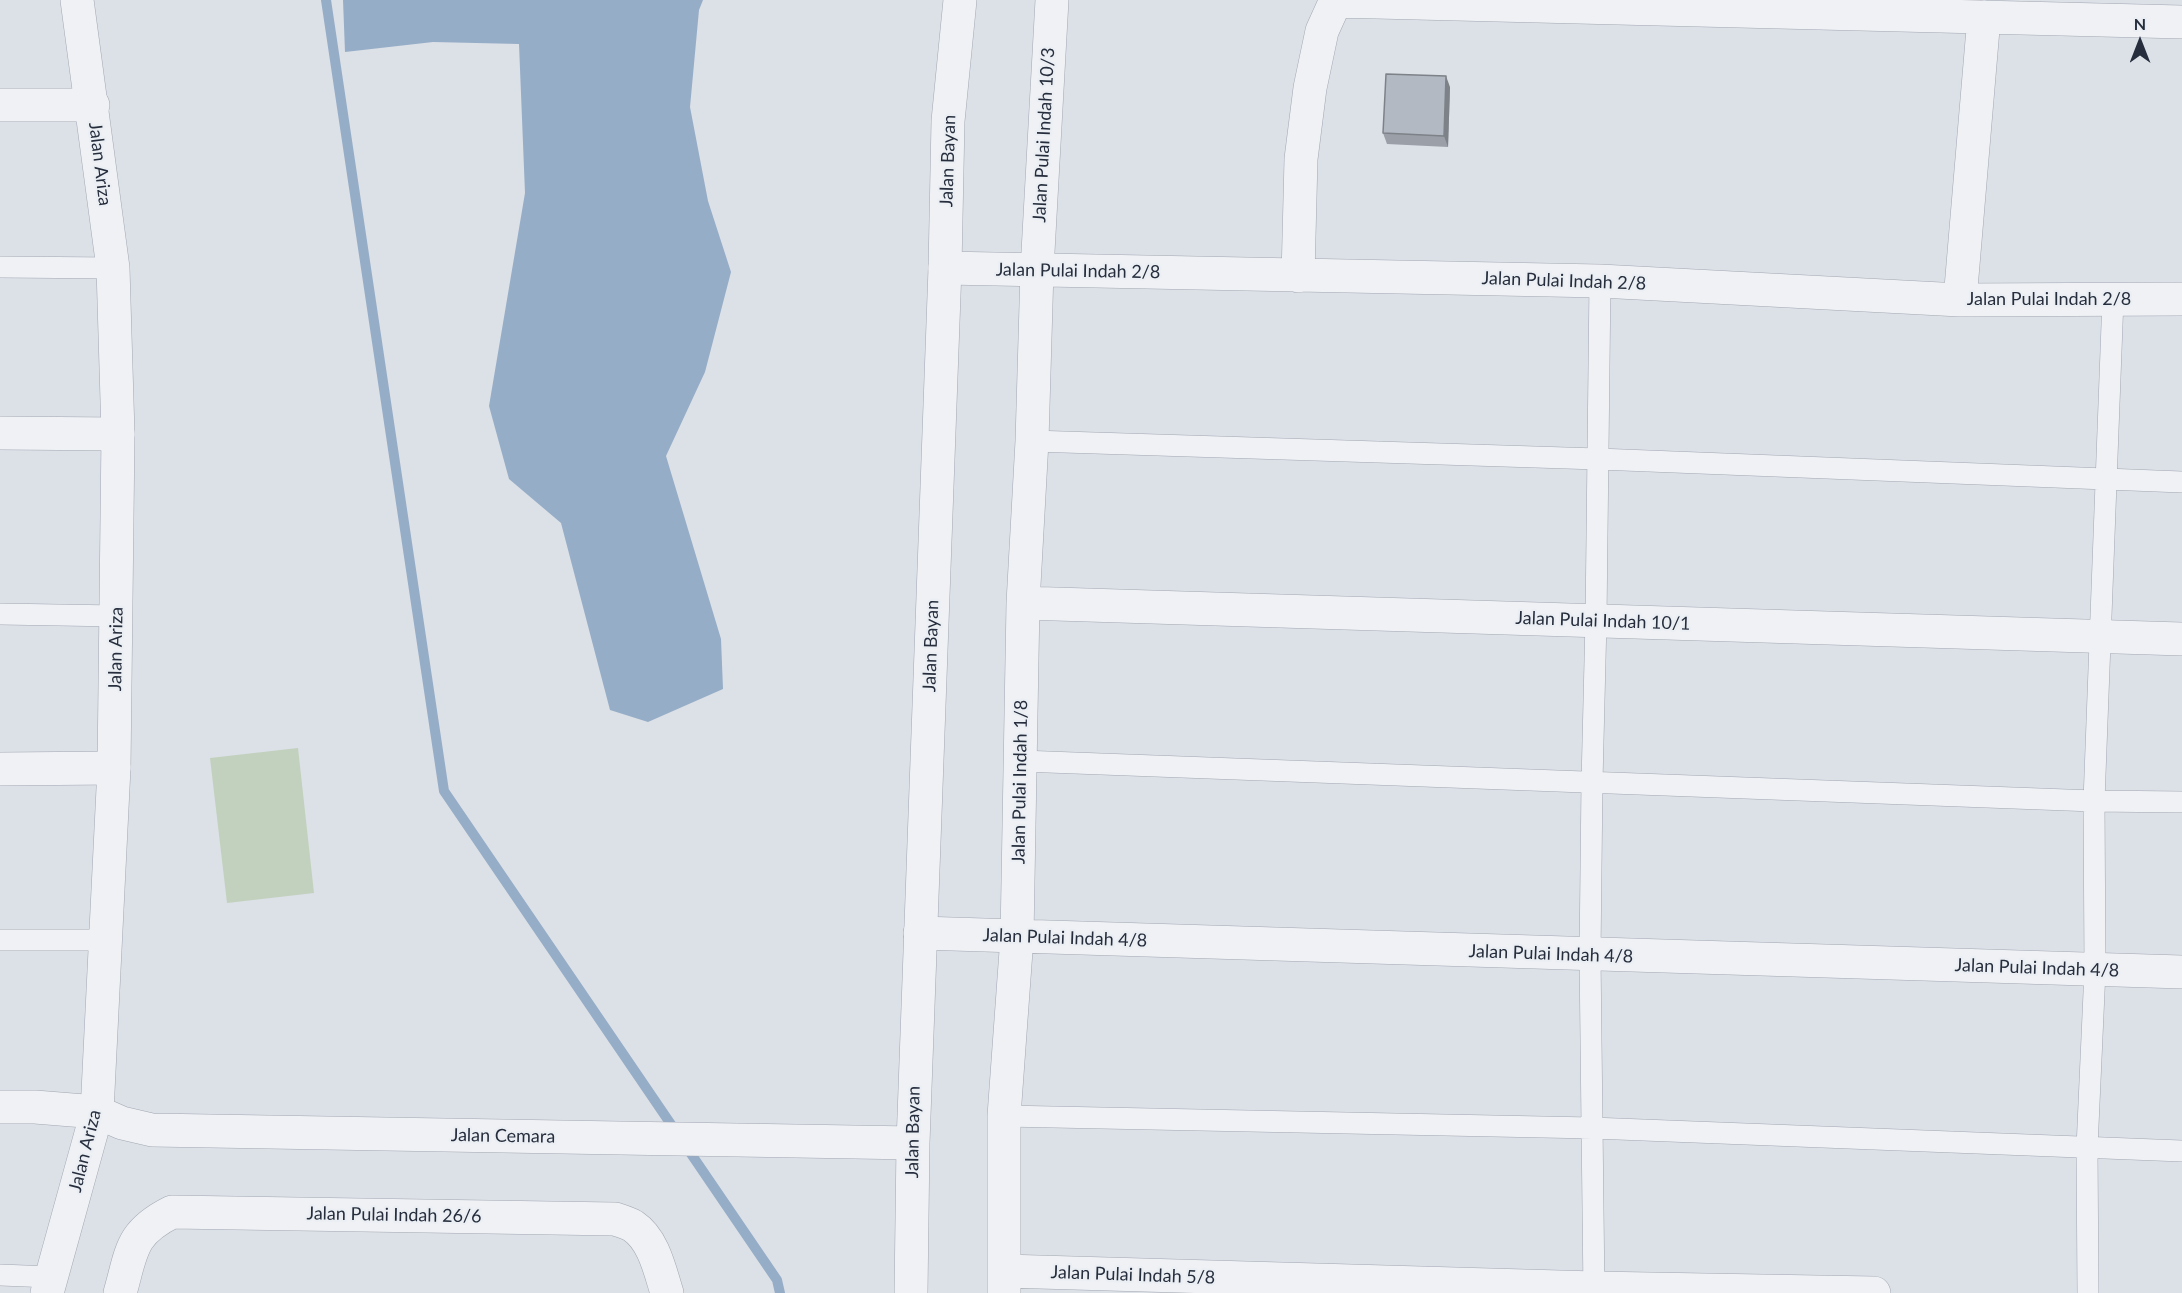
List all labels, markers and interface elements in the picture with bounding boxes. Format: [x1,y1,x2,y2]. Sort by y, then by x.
north arrow [2110,12,2170,72]
text: N [2134,14,2146,33]
street label: Jalan Pulai Indah 10/3 [1029,47,1059,223]
street label: Jalan Bayan [936,114,960,208]
street label: Jalan Ariza [84,121,116,207]
street label: Jalan Pulai Indah 2/8 [996,259,1160,283]
street label: Jalan Pulai Indah 2/8 [1481,267,1647,295]
street label: Jalan Pulai Indah 2/8 [1967,288,2131,310]
street label: Jalan Bayan [919,599,943,693]
street label: Jalan Ariza [104,607,128,691]
street label: Jalan Pulai Indah 10/1 [1515,607,1691,635]
street label: Jalan Pulai Indah 1/8 [1008,700,1032,864]
street label: Jalan Pulai Indah 4/8 [982,924,1148,952]
street label: Jalan Pulai Indah 4/8 [1468,940,1634,968]
street label: Jalan Pulai Indah 4/8 [1954,954,2120,982]
street label: Jalan Bayan [901,1086,925,1178]
street label: Jalan Ariza [64,1108,106,1194]
street label: Jalan Cemara [451,1124,555,1148]
street label: Jalan Pulai Indah 26/6 [306,1203,482,1227]
street label: Jalan Pulai Indah 5/8 [1050,1261,1216,1289]

